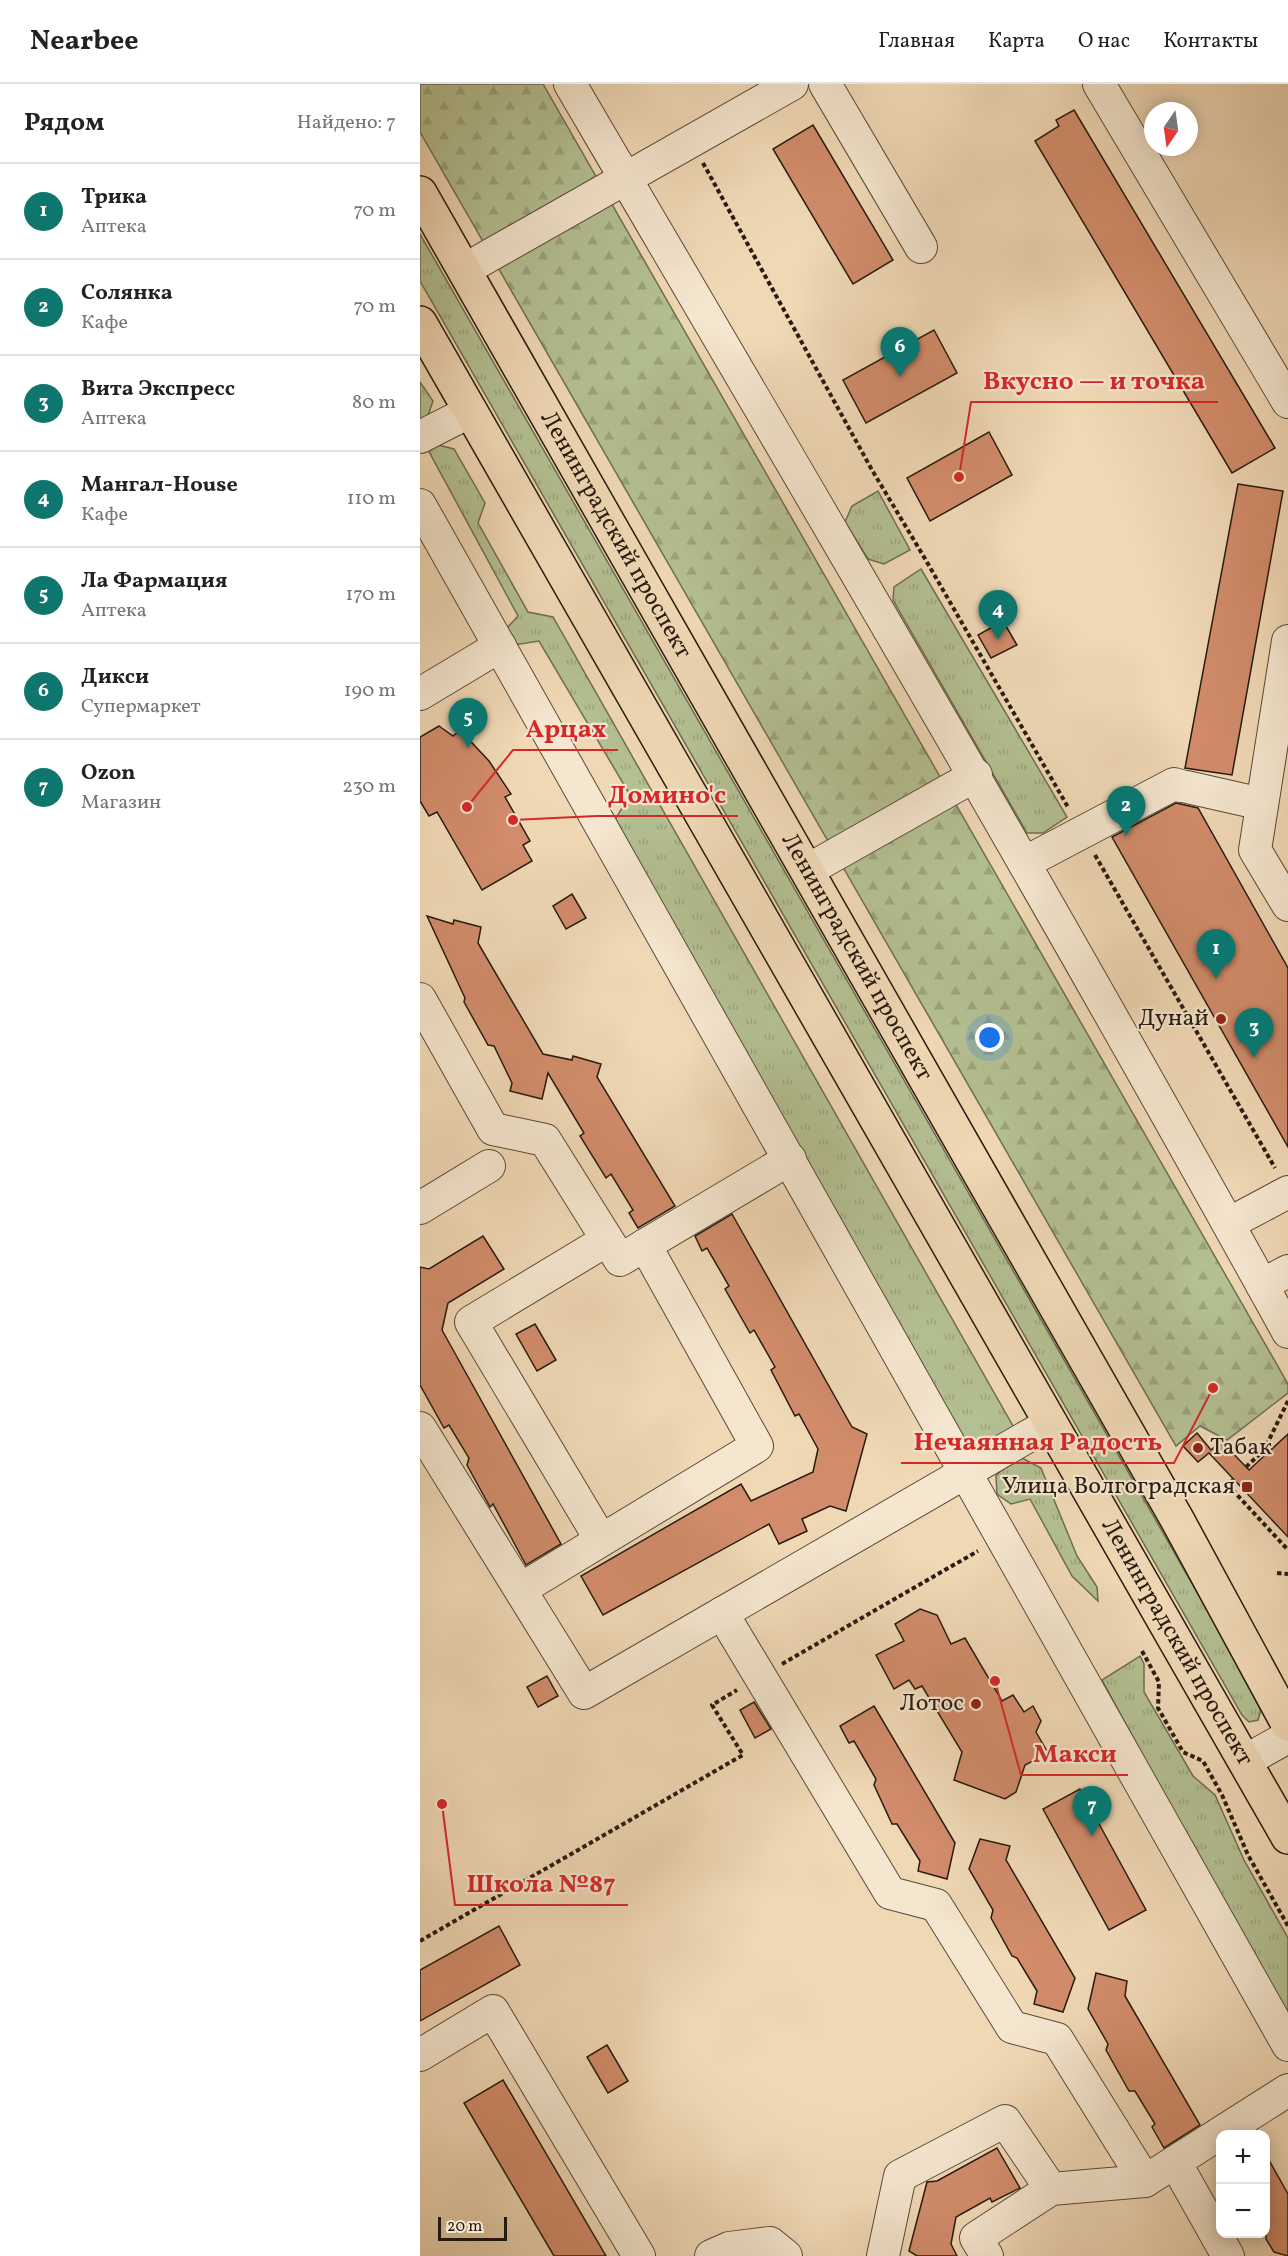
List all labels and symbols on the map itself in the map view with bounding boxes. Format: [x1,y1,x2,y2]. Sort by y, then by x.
north arrow [1144,102,1198,156]
pin: 6 [880,328,920,377]
callout: Вкусно — и точка [971,358,1218,402]
text: Вкусно — и точка [983,364,1205,400]
street label: Ленинградский проспект [531,405,700,665]
pin: 4 [978,590,1018,640]
pin: 5 [448,698,488,748]
callout: Арцах [513,706,618,750]
text: Арцах [525,712,607,748]
callout: Домино'c [596,772,738,816]
text: Домино'c [608,778,726,814]
pin: 2 [1106,786,1146,836]
street label: Ленинградский проспект [772,827,940,1087]
pin: 1 [1196,930,1236,979]
place label: Дунай [1138,1002,1209,1036]
pin: 3 [1234,1008,1274,1058]
marker: Дунай [1214,1012,1228,1026]
your location [975,1023,1004,1052]
callout: Нечаянная Радость [901,1419,1174,1463]
text: Нечаянная Радость [914,1425,1162,1461]
place label: Табак [1210,1431,1272,1465]
marker: Табак [1191,1441,1205,1455]
place label: Улица Волгоградская [1002,1470,1235,1504]
marker: Улица Волгоградская [1240,1480,1254,1494]
street label: Ленинградский проспект [1092,1512,1261,1773]
place label: Лотос [900,1687,964,1721]
marker: Лотос [969,1697,983,1711]
callout: Макси [1021,1731,1128,1775]
text: Макси [1033,1737,1117,1773]
pin: 7 [1072,1786,1112,1836]
callout: Школа №87 [455,1861,628,1905]
text: Школа №87 [466,1867,616,1903]
scale bar [438,2214,507,2242]

